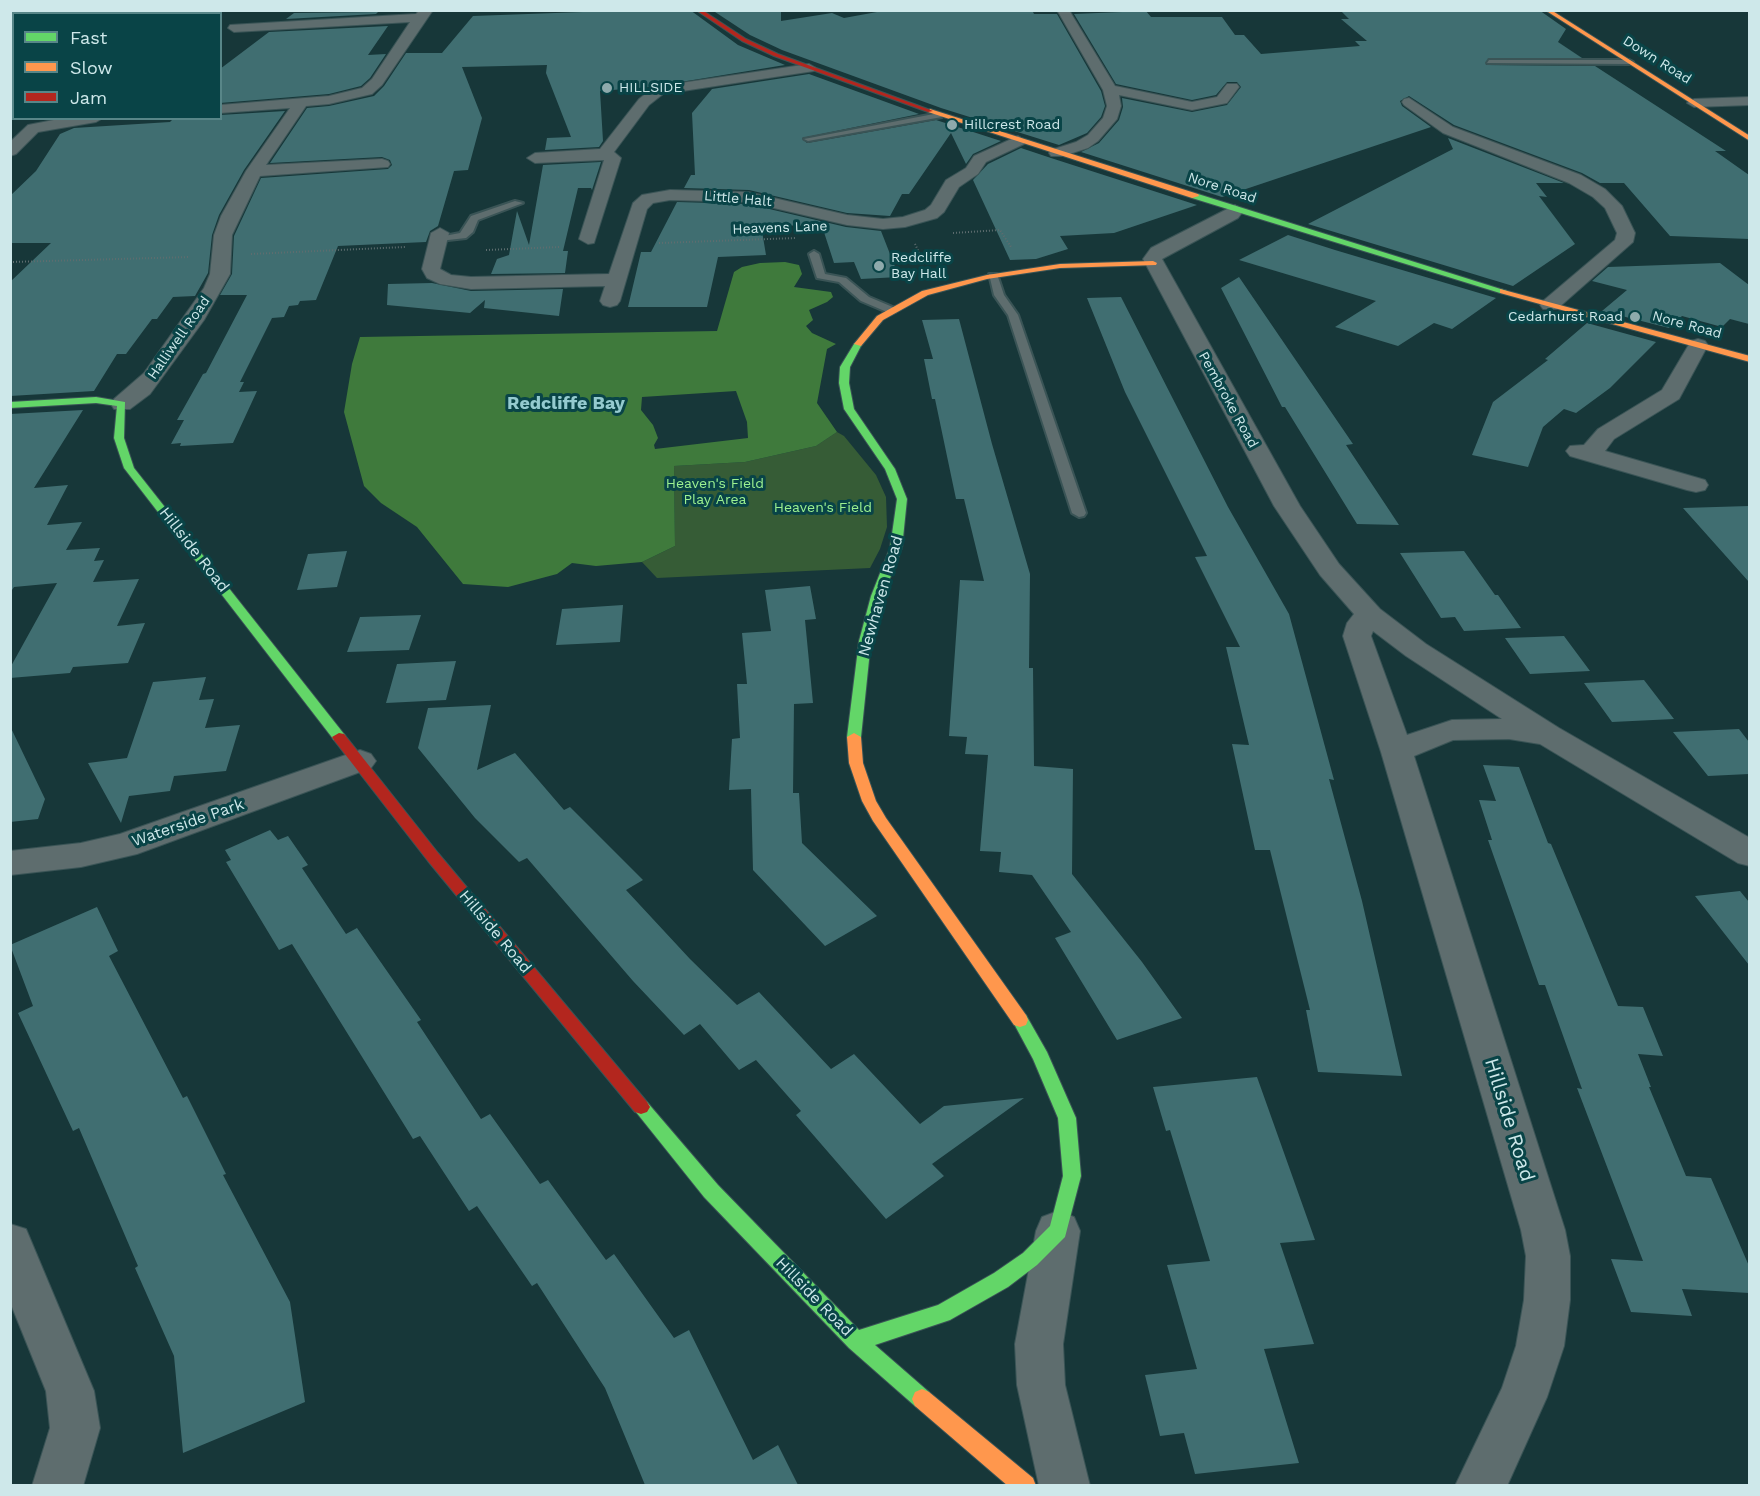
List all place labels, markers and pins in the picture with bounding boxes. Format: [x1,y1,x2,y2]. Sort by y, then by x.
place label: HILLSIDE [619,80,682,96]
marker: HILLSIDE [600,81,614,95]
place label: Hillcrest Road [964,117,1060,133]
marker: Hillcrest Road [945,118,959,132]
place label: Redcliffe Bay Hall [891,250,952,282]
marker: Redcliffe Bay Hall [872,259,886,273]
place label: Cedarhurst Road [1508,309,1623,325]
marker: Cedarhurst Road [1628,310,1642,324]

